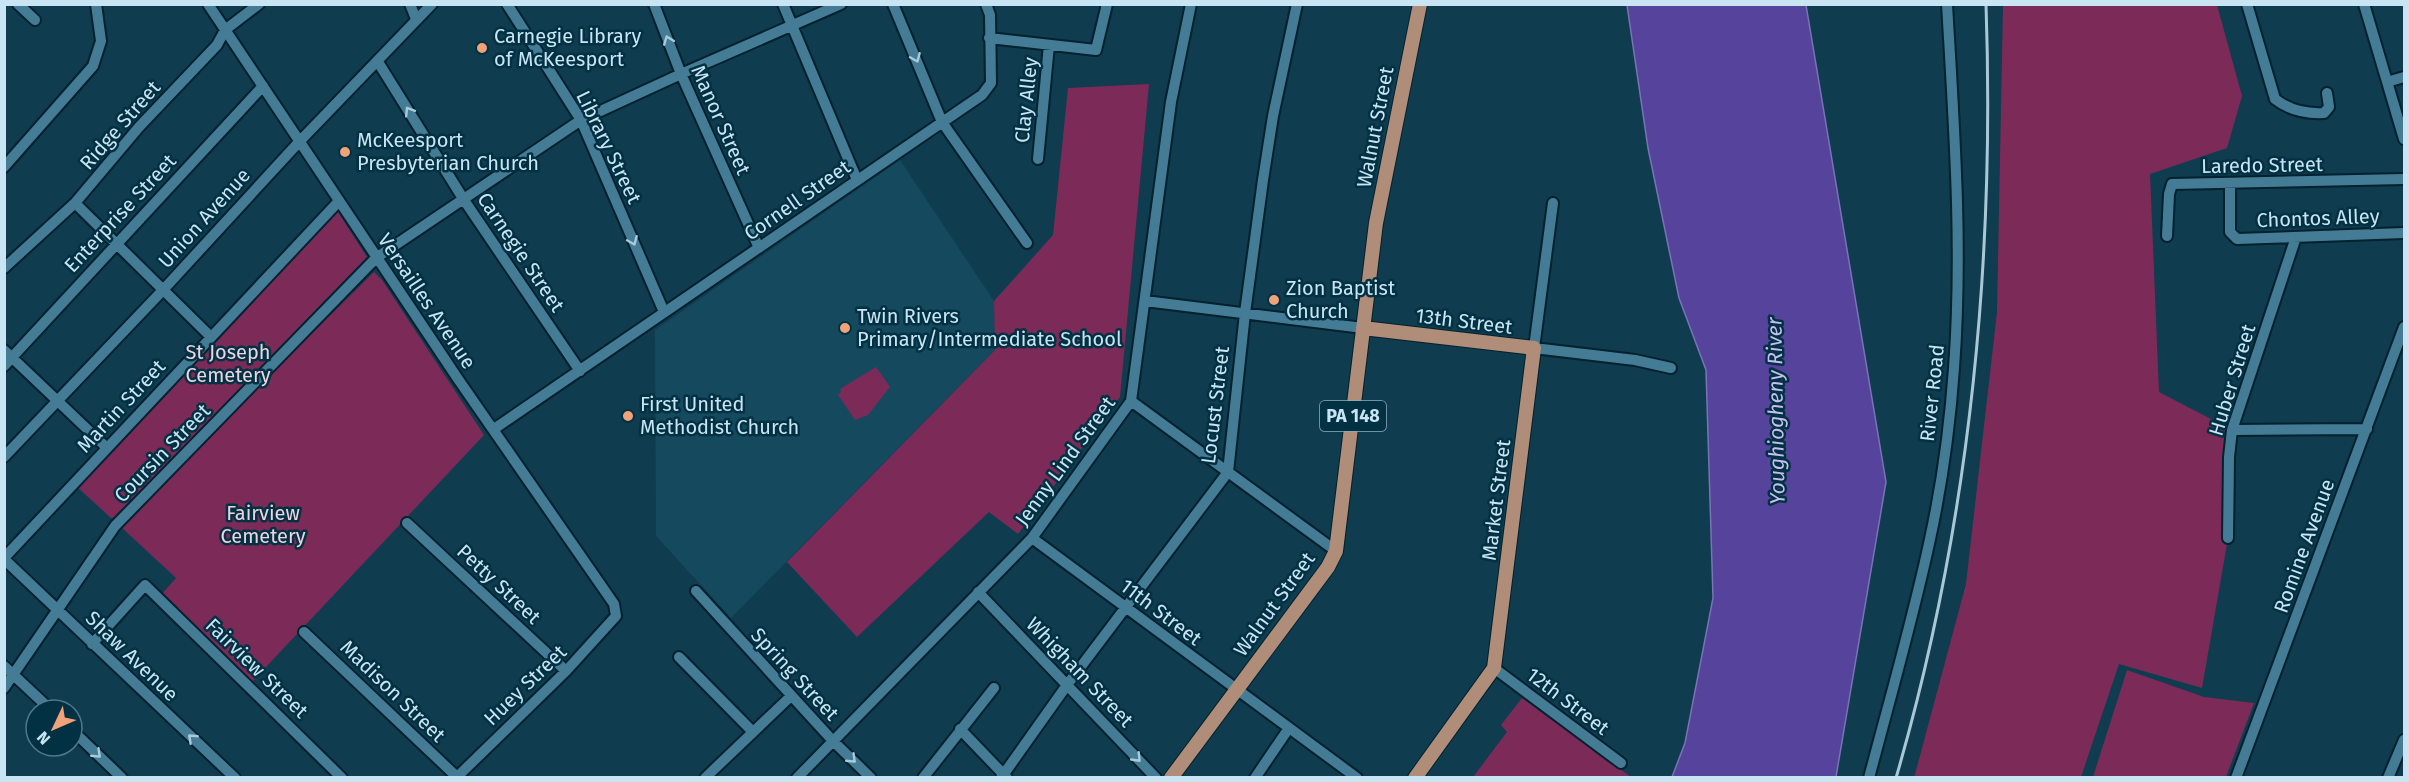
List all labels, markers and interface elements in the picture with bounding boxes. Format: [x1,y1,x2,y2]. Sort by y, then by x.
place label: Carnegie Library of McKeesport [494,24,642,71]
one-way arrow [663,36,675,47]
marker: Carnegie Library of McKeesport [475,41,489,55]
one-way arrow [908,52,920,63]
street label: Clay Alley [1010,56,1042,144]
street label: Manor Street [686,62,756,179]
street label: Walnut Street [1352,64,1399,189]
street label: Ridge Street [75,75,166,174]
street label: Library Street [571,87,647,208]
one-way arrow [404,107,416,117]
place label: McKeesport Presbyterian Church [357,128,539,175]
marker: McKeesport Presbyterian Church [338,145,352,159]
street label: Enterprise Street [59,148,181,277]
street label: Laredo Street [2201,152,2324,178]
street label: Cornell Street [739,154,855,245]
street label: Union Avenue [153,163,255,273]
street label: Carnegie Street [472,188,570,317]
street label: Chontos Alley [2256,204,2380,232]
street label: Versailles Avenue [373,229,481,373]
one-way arrow [626,234,638,245]
place label: Zion Baptist Church [1286,276,1396,323]
marker: Zion Baptist Church [1267,293,1281,307]
street label: 13th Street [1414,303,1514,339]
place label: Twin Rivers Primary/Intermediate School [857,304,1122,351]
water label: Youghiogheny River [1761,316,1791,505]
marker: Twin Rivers Primary/Intermediate School [838,321,852,335]
street label: Huber Street [2204,321,2261,439]
park label: St Joseph Cemetery [185,340,271,387]
street label: River Road [1915,343,1949,443]
street label: Locust Street [1196,344,1234,465]
street label: Martin Street [72,354,171,457]
street label: Jenny Lind Street [1010,391,1121,530]
place label: First United Methodist Church [640,392,799,439]
street label: Coursin Street [109,398,216,507]
road number: PA 148 [1320,401,1386,431]
marker: First United Methodist Church [621,409,635,423]
street label: Market Street [1477,437,1515,562]
street label: Romine Avenue [2269,476,2339,616]
park label: Fairview Cemetery [220,501,306,548]
street label: Petty Street [452,539,546,629]
street label: Walnut Street [1228,547,1320,661]
street label: 11th Street [1116,574,1207,651]
street label: Shaw Avenue [81,606,183,706]
street label: Whigham Street [1021,612,1139,733]
street label: Fairview Street [201,613,314,723]
street label: Spring Street [746,623,844,726]
street label: Madison Street [336,635,451,748]
street label: Huey Street [479,639,572,730]
street label: 12th Street [1522,662,1615,740]
north arrow [24,698,84,758]
text: N [33,728,54,748]
one-way arrow [188,734,199,745]
one-way arrow [90,747,100,758]
one-way arrow [1130,751,1141,762]
one-way arrow [845,752,856,763]

